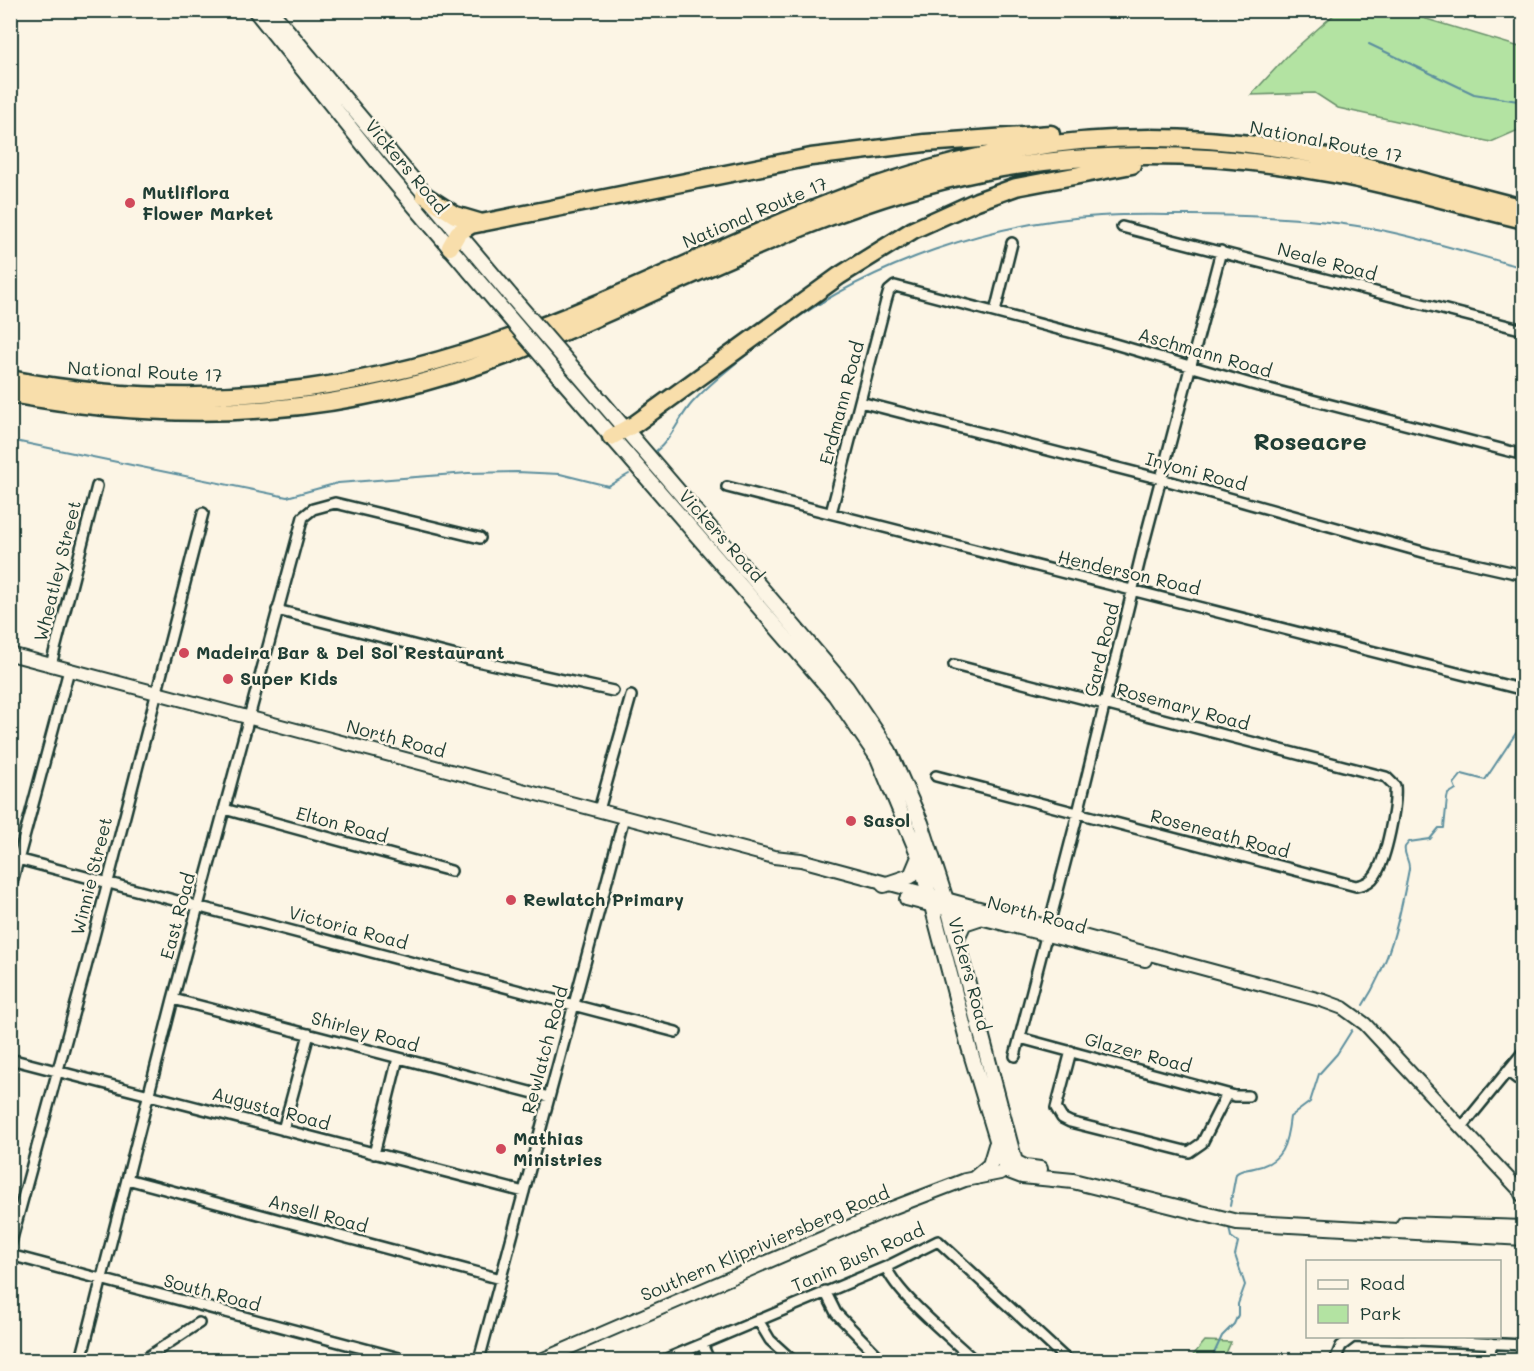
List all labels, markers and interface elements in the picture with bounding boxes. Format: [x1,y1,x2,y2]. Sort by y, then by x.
street label: Vickers Road [360,114,453,219]
street label: National Route 17 [1248,114,1405,168]
street label: National Route 17 [679,171,831,253]
place label: Mutliflora Flower Market [142,180,273,225]
marker: Mutliflora Flower Market [123,196,137,210]
street label: Neale Road [1275,236,1380,286]
street label: Aschmann Road [1136,321,1275,383]
street label: Erdmann Road [813,338,869,467]
street label: National Route 17 [67,355,223,387]
district label: Roseacre [1253,425,1367,456]
street label: Inyoni Road [1143,446,1250,496]
street label: Vickers Road [674,484,770,587]
street label: Wheatley Street [28,498,86,644]
street label: Henderson Road [1056,544,1203,600]
street label: Gard Road [1078,600,1124,699]
place label: Madeira Bar & Del Sol Restaurant [196,640,505,664]
marker: Madeira Bar & Del Sol Restaurant [177,646,191,660]
place label: Super Kids [240,666,338,690]
marker: Super Kids [221,672,235,686]
street label: Rosemary Road [1114,677,1252,735]
street label: North Road [344,713,448,763]
street label: Elton Road [294,800,391,848]
street label: Roseneath Road [1148,803,1292,863]
place label: Sasol [863,808,910,832]
street label: Winnie Street [65,814,117,937]
marker: Sasol [844,814,858,828]
street label: East Road [154,870,200,962]
place label: Rewlatch Primary [523,887,684,911]
street label: North Road [985,889,1089,939]
marker: Rewlatch Primary [504,893,518,907]
street label: Victoria Road [286,900,411,954]
street label: Vickers Road [943,914,997,1033]
street label: Rewlatch Road [515,983,573,1116]
street label: Shirley Road [309,1005,422,1057]
street label: Glazer Road [1082,1026,1194,1078]
street label: Augusta Road [210,1081,333,1135]
place label: Mathias Ministries [513,1126,602,1171]
marker: Mathias Ministries [494,1142,508,1156]
street label: Southern Klipriviersberg Road [637,1180,893,1306]
street label: Ansell Road [266,1188,371,1238]
street label: Tanin Bush Road [787,1217,928,1297]
legend [1306,1260,1501,1338]
street label: South Road [161,1268,263,1316]
text: Road [1360,1271,1405,1295]
text: Park [1360,1301,1401,1325]

